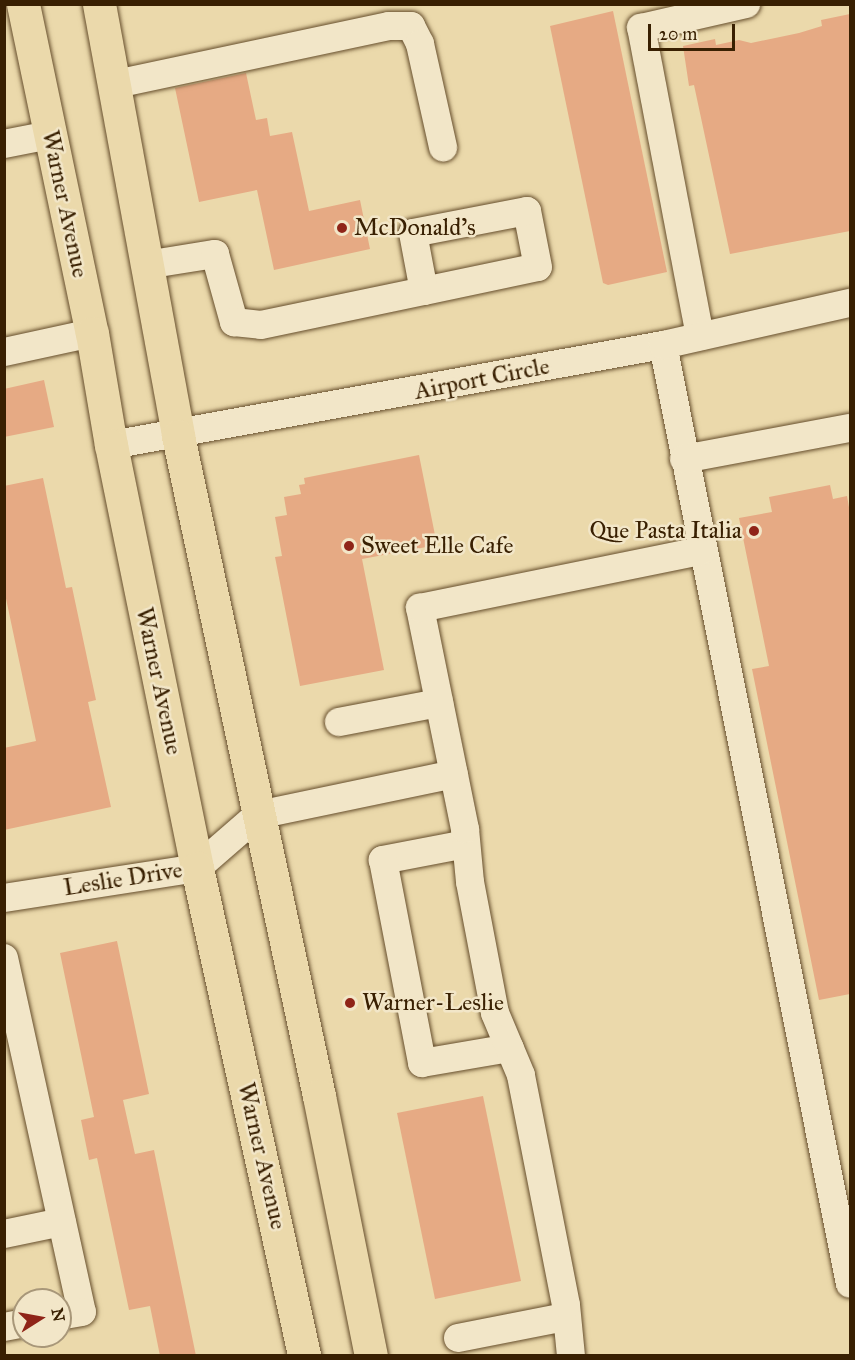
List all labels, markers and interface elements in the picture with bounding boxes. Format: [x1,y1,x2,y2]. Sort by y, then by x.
scale bar [651,12,738,50]
text: 20 m [659,23,697,45]
street label: Warner Avenue [35,128,95,280]
place label: McDonald's [354,214,476,242]
marker: McDonald's [335,221,349,235]
street label: Airport Circle [412,352,552,406]
place label: Que Pasta Italia [589,517,742,545]
marker: Que Pasta Italia [747,524,761,538]
place label: Sweet Elle Cafe [361,532,513,560]
marker: Sweet Elle Cafe [342,539,356,553]
street label: Warner Avenue [129,605,189,757]
street label: Leslie Drive [61,855,185,903]
place label: Warner-Leslie [362,989,504,1017]
marker: Warner-Leslie [343,996,357,1010]
street label: Warner Avenue [231,1080,293,1232]
north arrow [12,1288,72,1348]
text: N [48,1306,69,1323]

